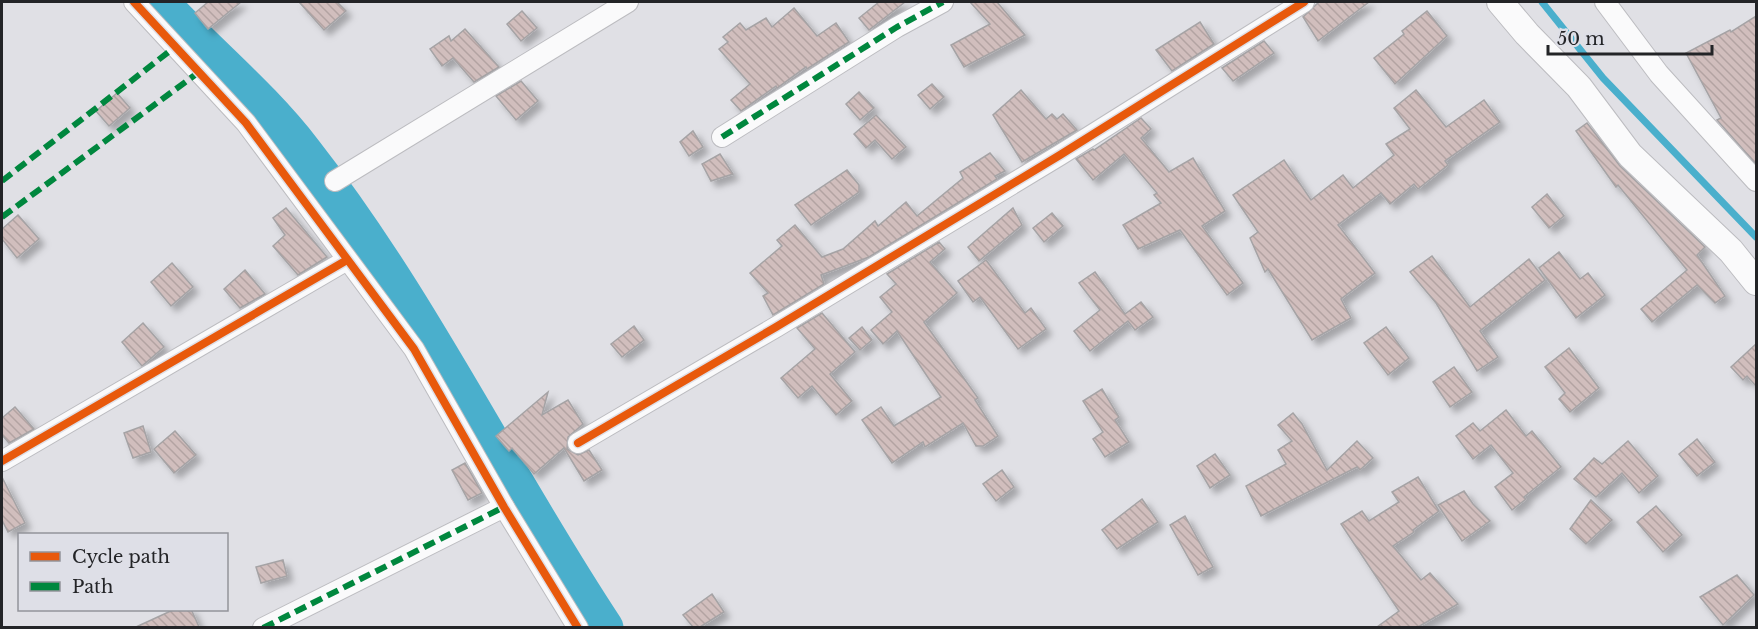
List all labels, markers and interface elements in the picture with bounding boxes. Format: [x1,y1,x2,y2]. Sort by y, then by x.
scale bar [1548,18,1712,56]
text: 50 m [1557,28,1605,50]
legend [18,533,228,611]
text: Cycle path [72,546,170,568]
text: Path [72,576,113,598]

